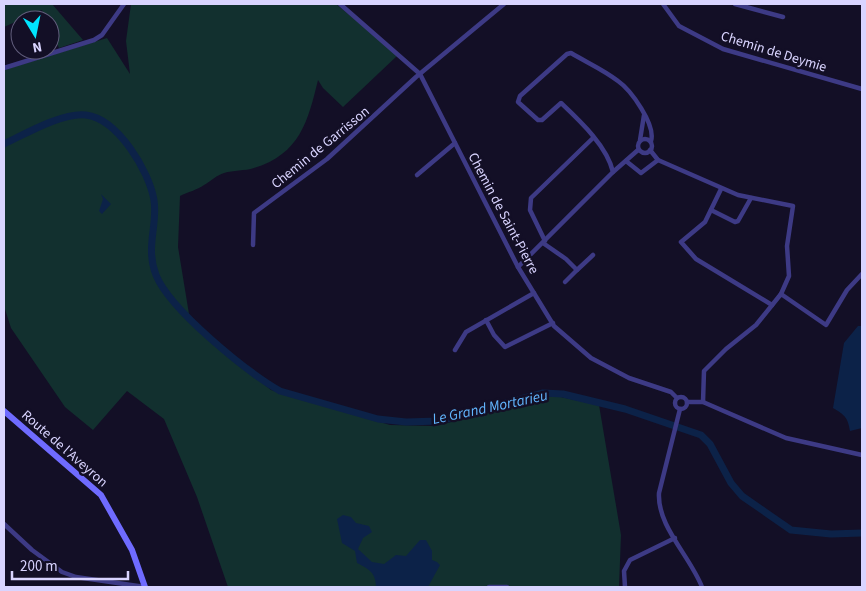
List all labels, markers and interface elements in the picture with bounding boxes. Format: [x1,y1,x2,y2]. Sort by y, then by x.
north arrow [10,10,60,60]
street label: Chemin de Deymie [718,26,829,78]
text: N [31,36,43,57]
street label: Chemin de Garrisson [267,102,374,194]
street label: Chemin de Saint-Pierre [463,149,544,278]
water label: Le Grand Mortarieu [430,385,550,430]
street label: Route de l'Aveyron [17,406,112,492]
scale bar [12,548,129,580]
text: 200 m [20,556,58,577]

